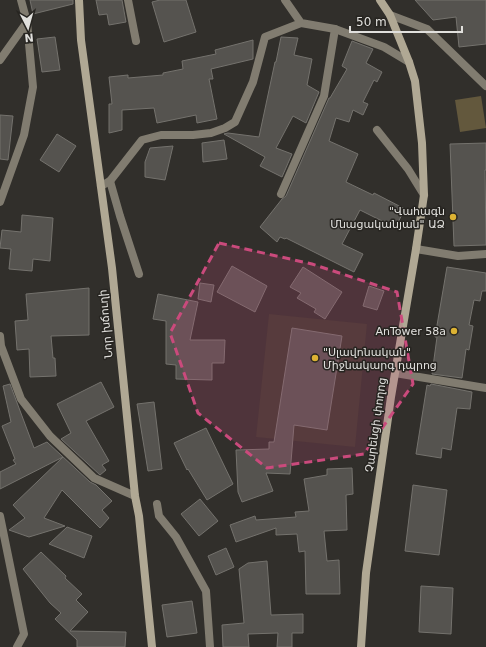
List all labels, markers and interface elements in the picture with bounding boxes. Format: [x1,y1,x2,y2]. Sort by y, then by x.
north arrow [8,8,48,48]
scale bar [350,8,462,34]
text: 50 m [356,15,387,29]
text: N [24,31,34,44]
place label: "Վահագն Մնացականյան" ԱՁ [330,205,445,231]
marker: "Վահագն Մնացականյան" ԱՁ [448,212,458,222]
street label: Նոր խճուղի [97,289,115,359]
place label: AnTower 58a [375,325,446,338]
marker: AnTower 58a [449,326,459,336]
place label: "Սլավոնական" Միջնակարգ դպրոց [323,346,437,372]
marker: "Սլավոնական" Միջնակարգ դպրոց [310,353,320,363]
street label: Չարենցի փողոց [363,377,389,473]

